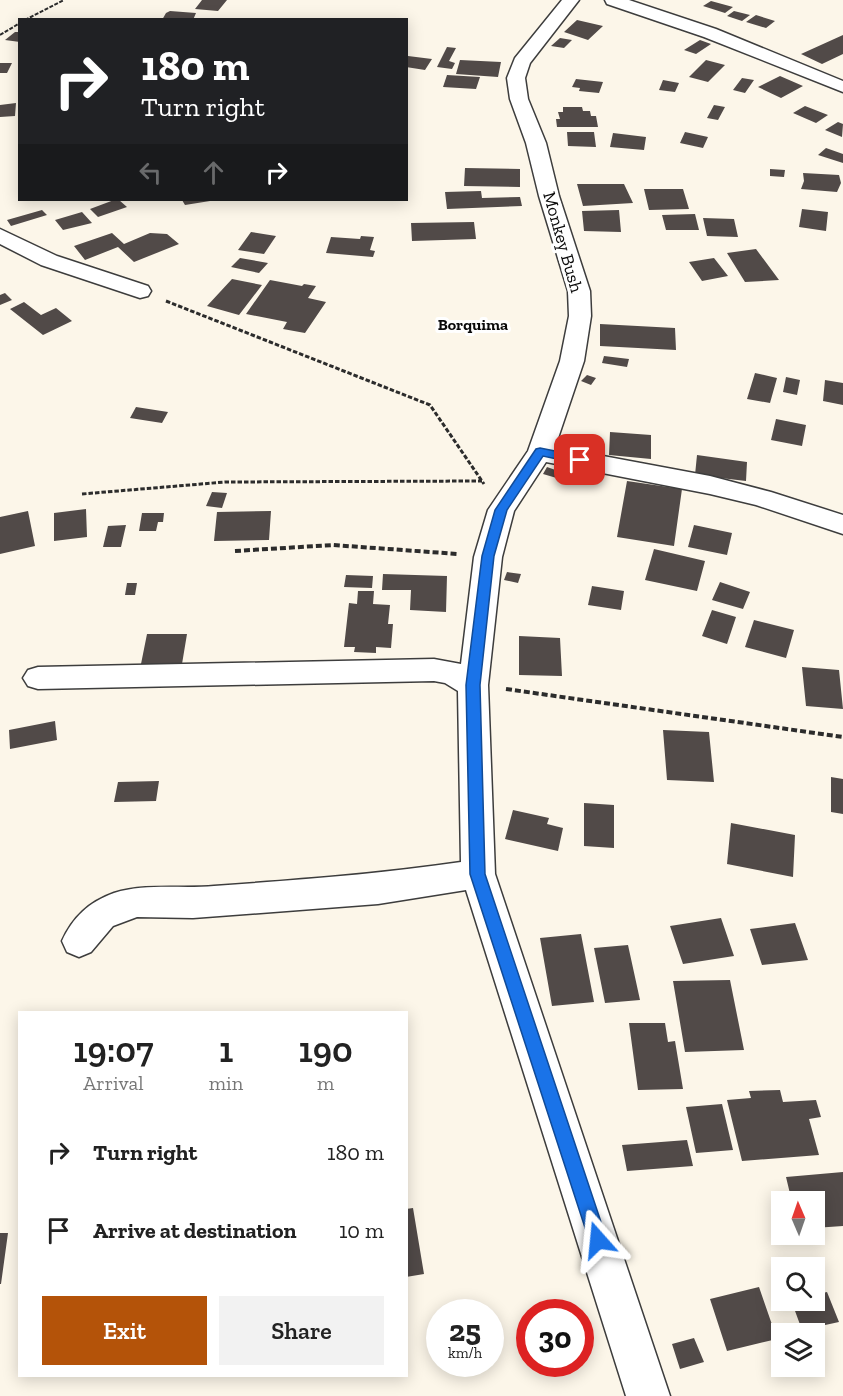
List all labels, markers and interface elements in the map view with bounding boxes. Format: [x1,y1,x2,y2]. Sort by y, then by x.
text: 180 m [141,40,249,91]
icon: right [42,42,120,120]
text: Turn right [141,91,265,123]
icon: left [134,156,167,189]
icon: ahead [197,156,230,189]
icon: right [260,156,293,189]
street label: Monkey Bush [538,189,588,295]
district label: Borquima [438,315,508,334]
pin [554,434,605,485]
icon: arrive [563,443,596,476]
text: 19:07 [73,1028,154,1071]
text: 1 [219,1028,233,1071]
text: 190 [298,1028,353,1071]
text: Arrival [83,1071,144,1095]
text: min [209,1071,243,1095]
text: m [317,1071,334,1095]
icon: right [42,1136,75,1169]
text: Turn right [93,1139,197,1166]
text: 180 m [327,1139,384,1166]
north arrow [771,1191,825,1245]
map controls [771,1191,825,1377]
position arrow [566,1208,630,1272]
icon: arrive [42,1214,75,1247]
text: Arrive at destination [93,1217,296,1244]
text: 10 m [339,1217,384,1244]
button: search [771,1257,825,1311]
button: Exit [42,1296,207,1365]
button: Share [219,1296,384,1365]
speed limit sign: 30 [516,1299,594,1377]
text: 25 [449,1313,481,1349]
button: layers [771,1323,825,1377]
text: km/h [448,1344,482,1362]

